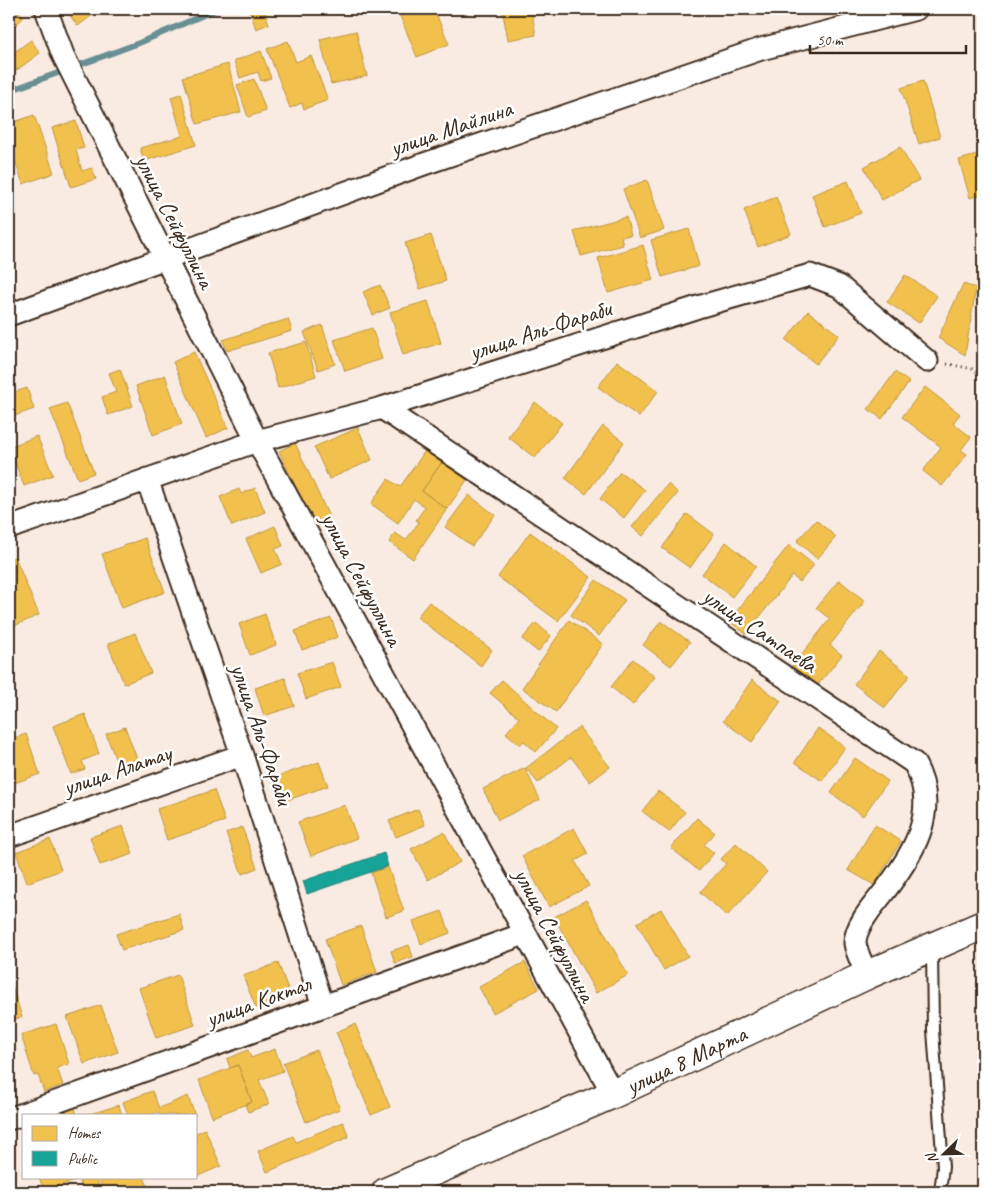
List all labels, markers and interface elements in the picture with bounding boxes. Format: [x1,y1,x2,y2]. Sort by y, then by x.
scale bar [810,22,966,54]
text: 50 m [817,31,844,50]
street label: улица Майлина [384,93,517,164]
street label: улица Сейфуллина [127,147,223,295]
street label: улица Аль-Фараби [463,292,617,368]
street label: улица Сейфуллина [313,505,411,653]
street label: улица Сатпаева [695,580,824,680]
street label: улица Аль-Фараби [223,658,301,811]
street label: улица Алатау [57,737,177,803]
street label: улица Сейфуллина [506,861,604,1009]
street label: улица Коктал [200,968,316,1034]
street label: улица 8 Марта [619,1018,752,1102]
legend [22,1114,198,1178]
text: Homes [68,1124,102,1143]
north arrow [920,1128,970,1178]
text: N [922,1149,942,1166]
text: Public [68,1150,98,1169]

